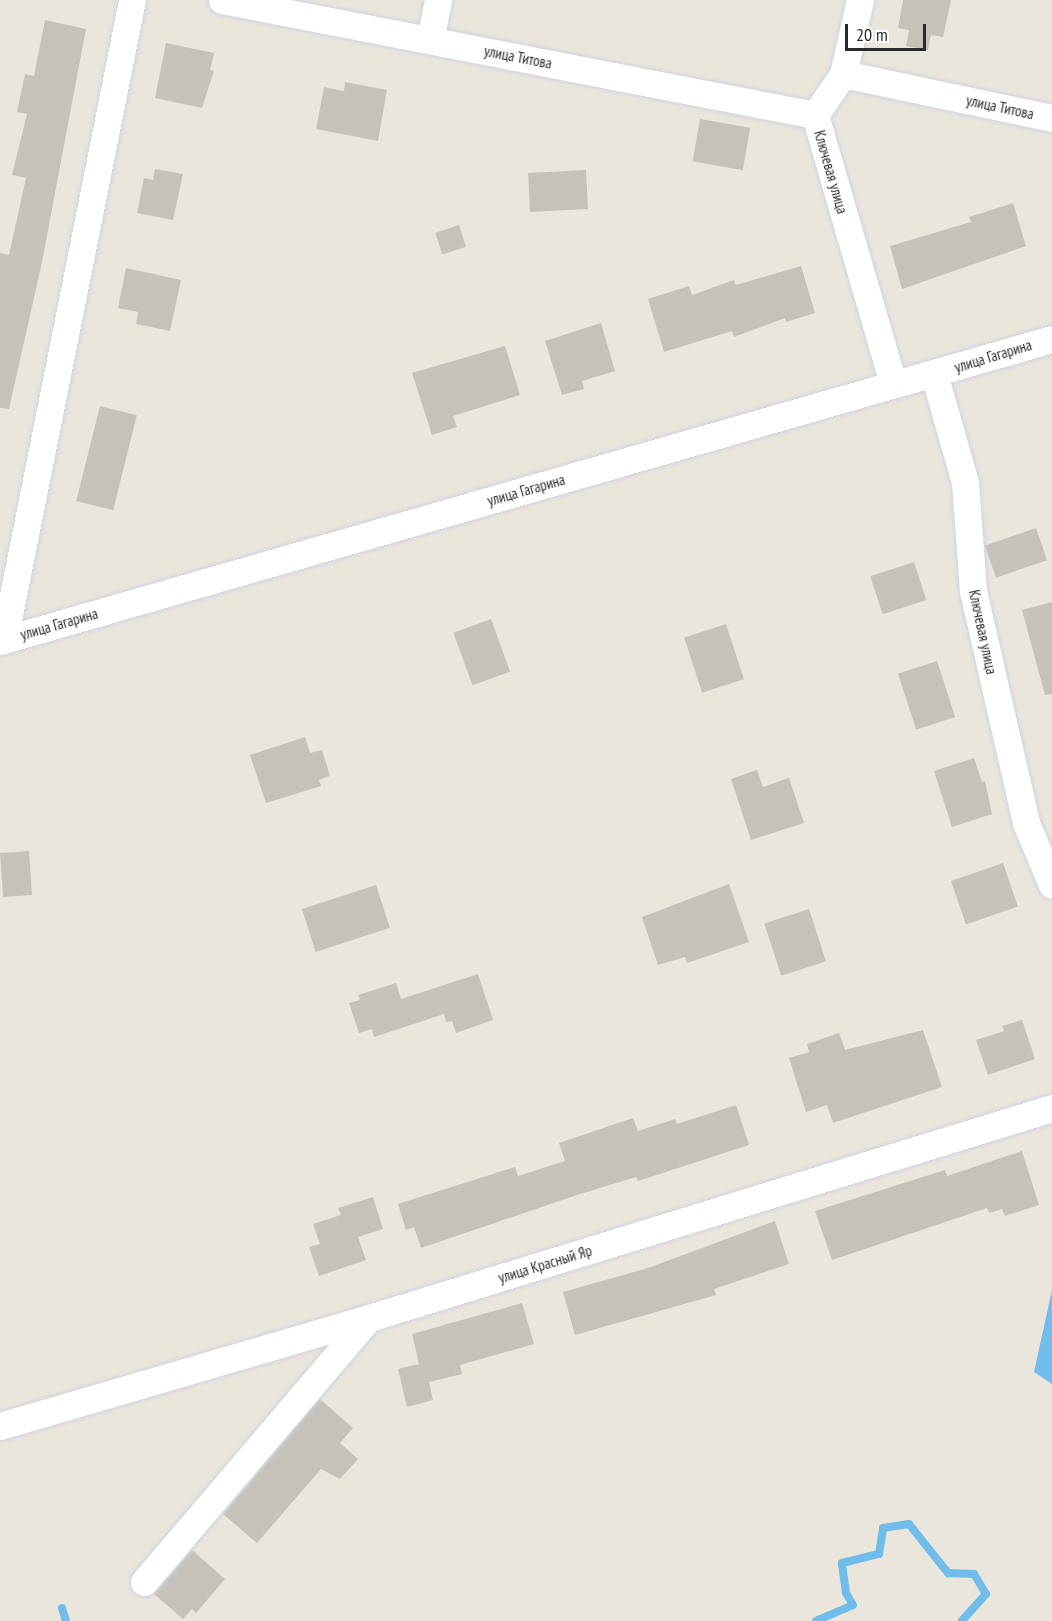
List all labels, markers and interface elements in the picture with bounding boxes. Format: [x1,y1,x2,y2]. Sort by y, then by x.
scale bar [848,12,929,50]
text: 20 m [856,23,888,46]
street label: улица Титова [482,42,554,72]
street label: улица Титова [964,91,1036,123]
street label: Ключевая улица [810,128,852,216]
street label: улица Гагарина [952,336,1034,376]
street label: улица Гагарина [485,470,567,510]
street label: Ключевая улица [965,588,1001,676]
street label: улица Гагарина [18,604,100,644]
street label: улица Красный Яр [496,1241,594,1287]

